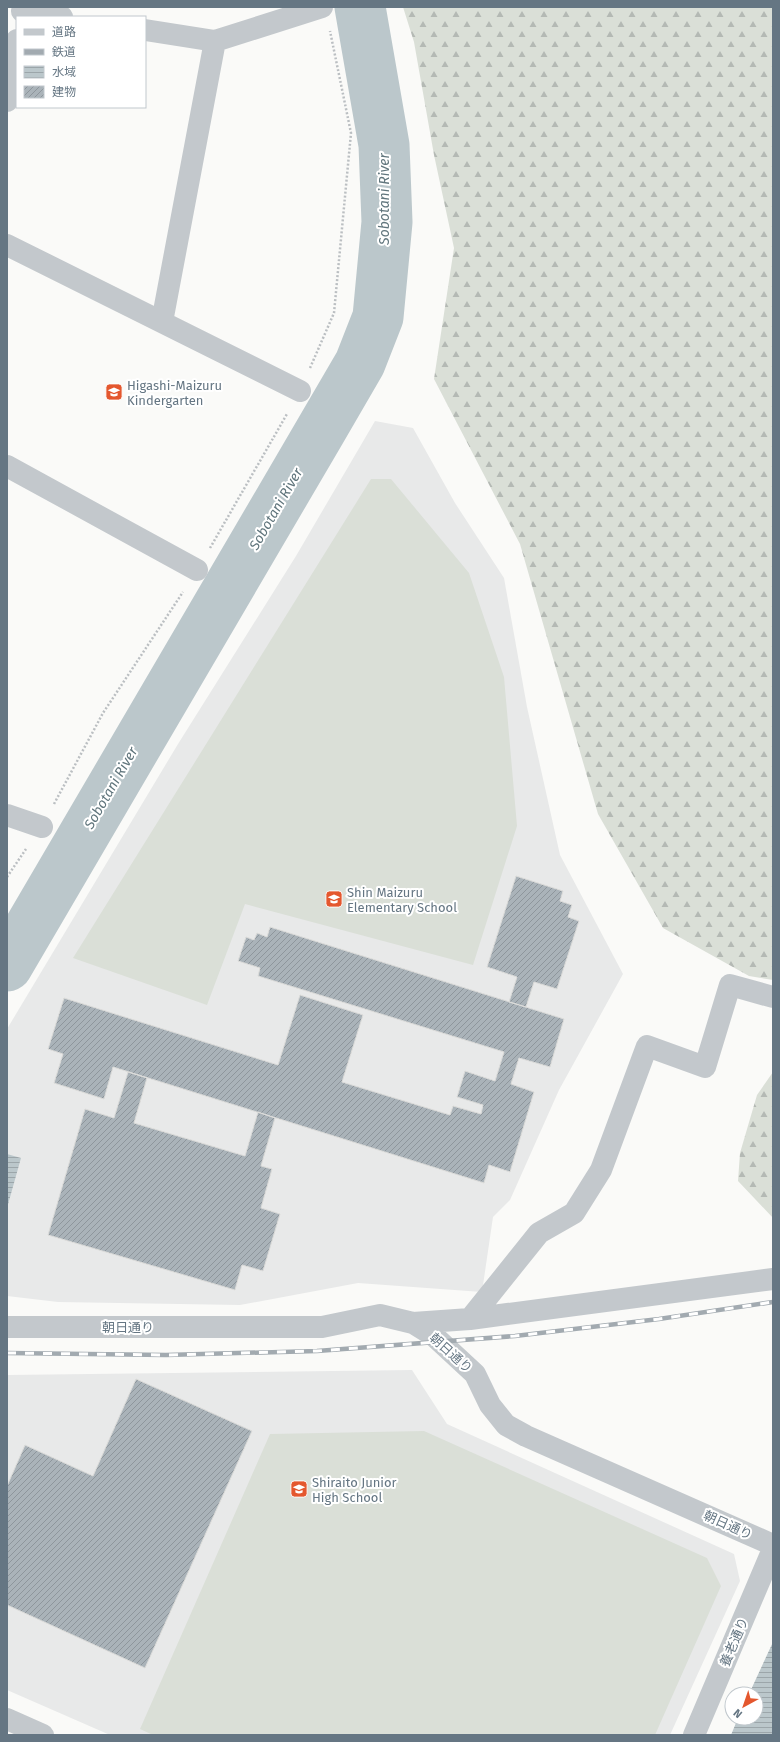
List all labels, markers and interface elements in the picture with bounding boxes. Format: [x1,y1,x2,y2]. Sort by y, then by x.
legend [16,16,146,108]
text: 道路 [52,25,76,39]
text: 鉄道 [52,45,76,59]
text: 水域 [52,65,76,79]
text: 建物 [52,85,76,99]
water label: Sobotani River [376,152,393,246]
place label: Higashi-Maizuru Kindergarten [127,378,222,408]
school or university icon: Higashi-Maizuru Kindergarten [104,382,124,402]
water label: Sobotani River [245,464,307,554]
water label: Sobotani River [80,743,142,833]
place label: Shin Maizuru Elementary School [347,885,457,915]
school or university icon: Shin Maizuru Elementary School [324,889,344,909]
street label: 朝日通り [102,1320,154,1335]
street label: 朝日通り [427,1330,475,1376]
place label: Shiraito Junior High School [312,1475,397,1505]
school or university icon: Shiraito Junior High School [289,1479,309,1499]
street label: 朝日通り [701,1508,755,1542]
street label: 養老通り [717,1615,751,1669]
north arrow [724,1686,764,1726]
text: N [731,1706,745,1721]

